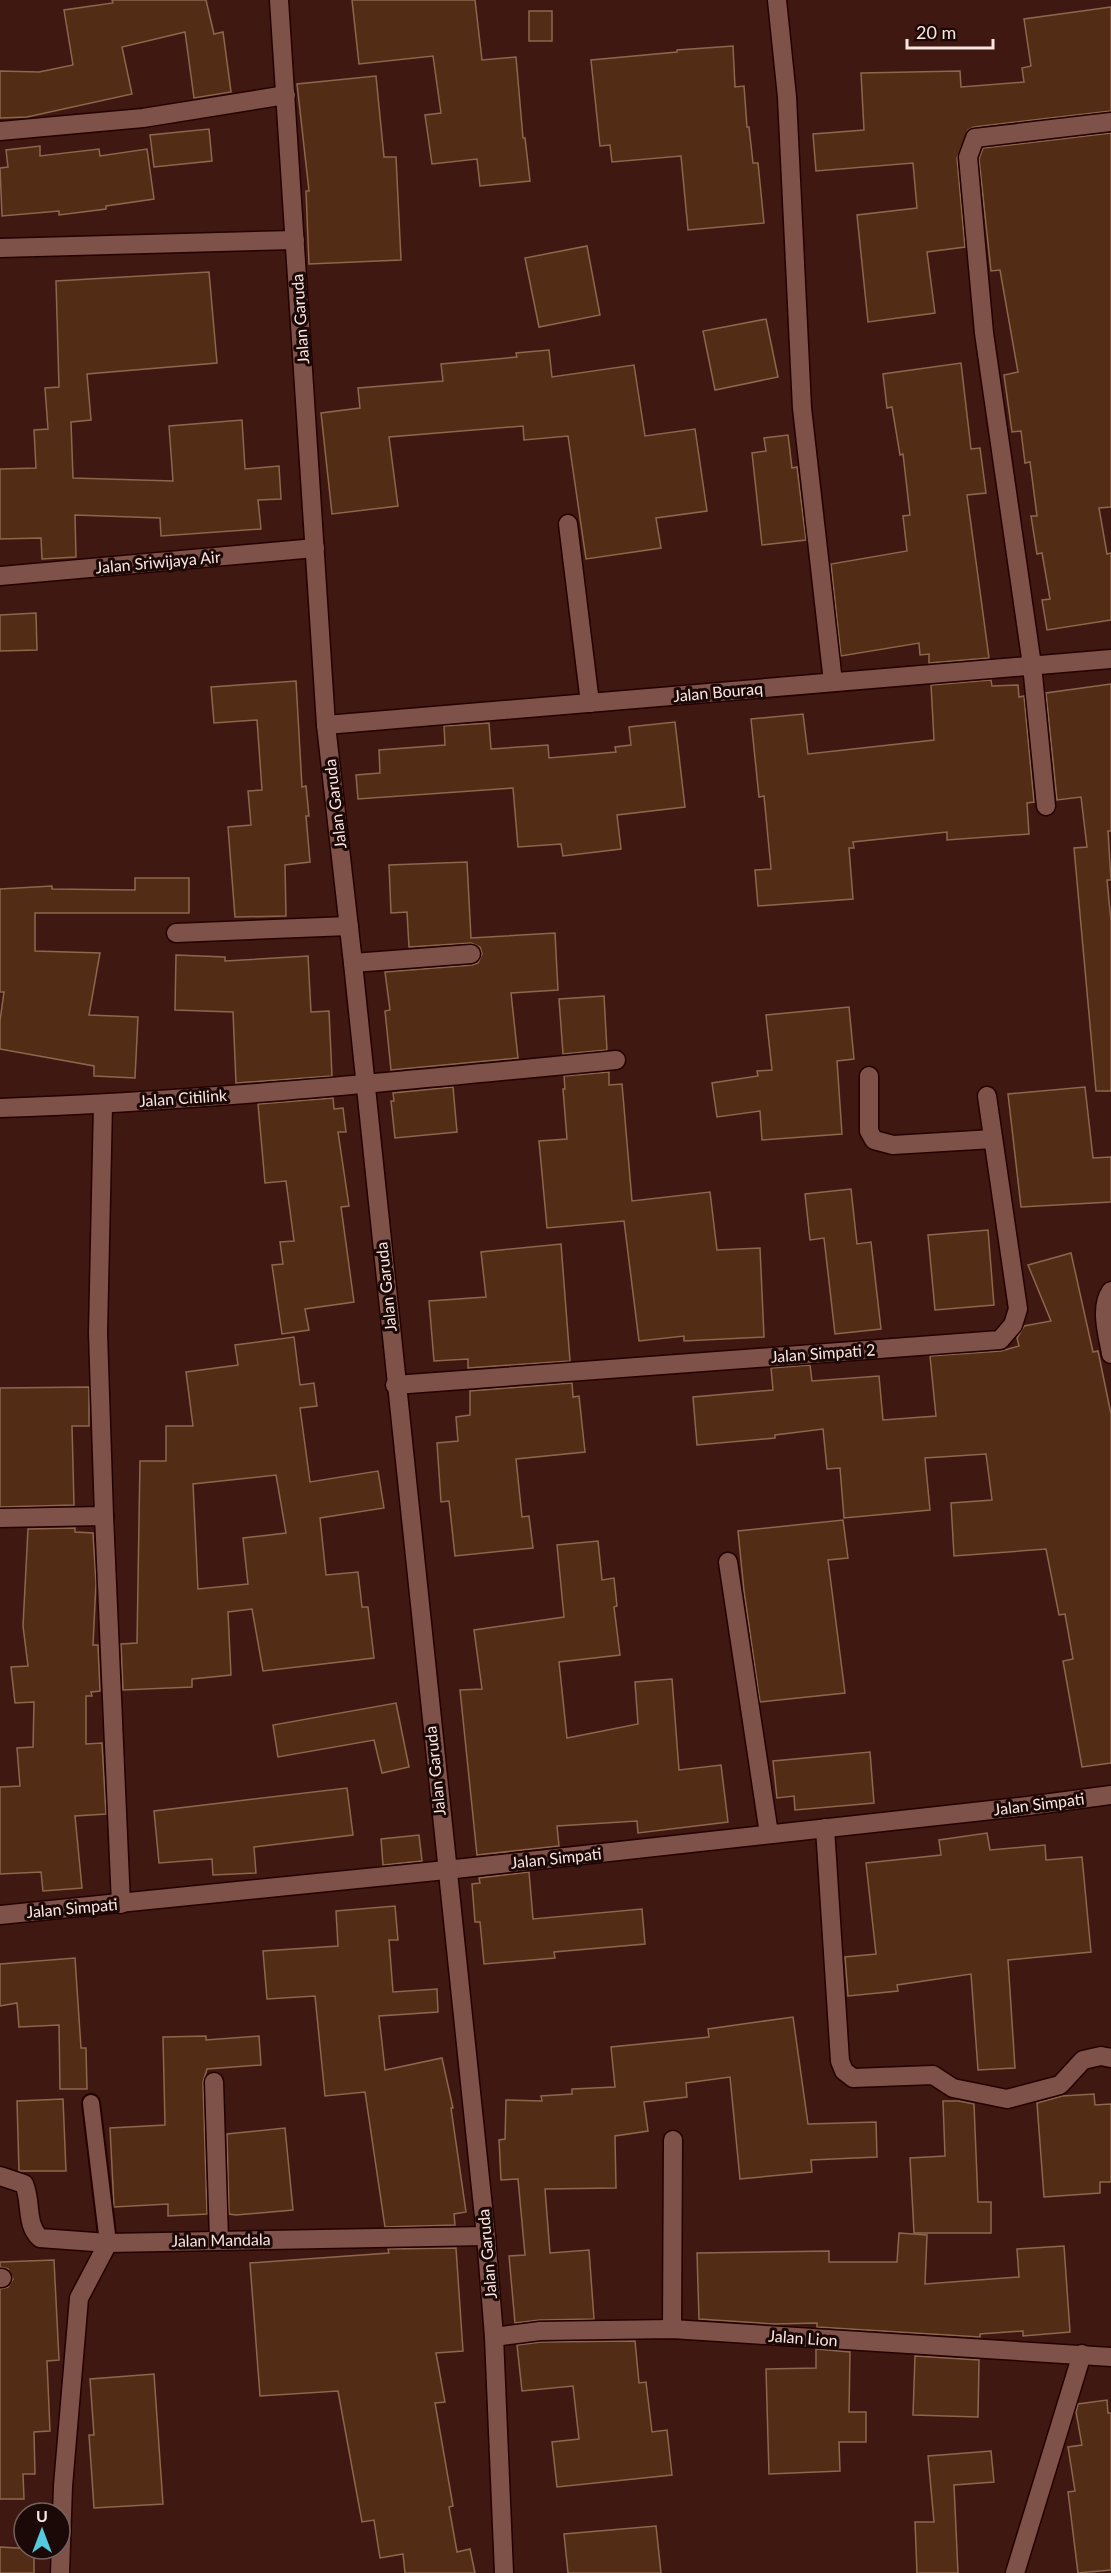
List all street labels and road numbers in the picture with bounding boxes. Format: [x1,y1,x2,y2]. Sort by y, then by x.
street label: Jalan Garuda [287,273,312,365]
street label: Jalan Sriwijaya Air [95,547,221,576]
street label: Jalan Bouraq [672,678,764,705]
street label: Jalan Garuda [320,758,349,850]
street label: Jalan Citilink [138,1085,228,1110]
street label: Jalan Garuda [371,1241,400,1333]
street label: Jalan Simpati 2 [770,1339,876,1366]
street label: Jalan Garuda [420,1725,449,1817]
street label: Jalan Simpati [992,1789,1085,1819]
street label: Jalan Simpati [509,1843,602,1872]
street label: Jalan Simpati [26,1894,118,1921]
street label: Jalan Garuda [473,2208,500,2300]
street label: Jalan Mandala [171,2229,271,2250]
street label: Jalan Lion [768,2326,838,2349]

